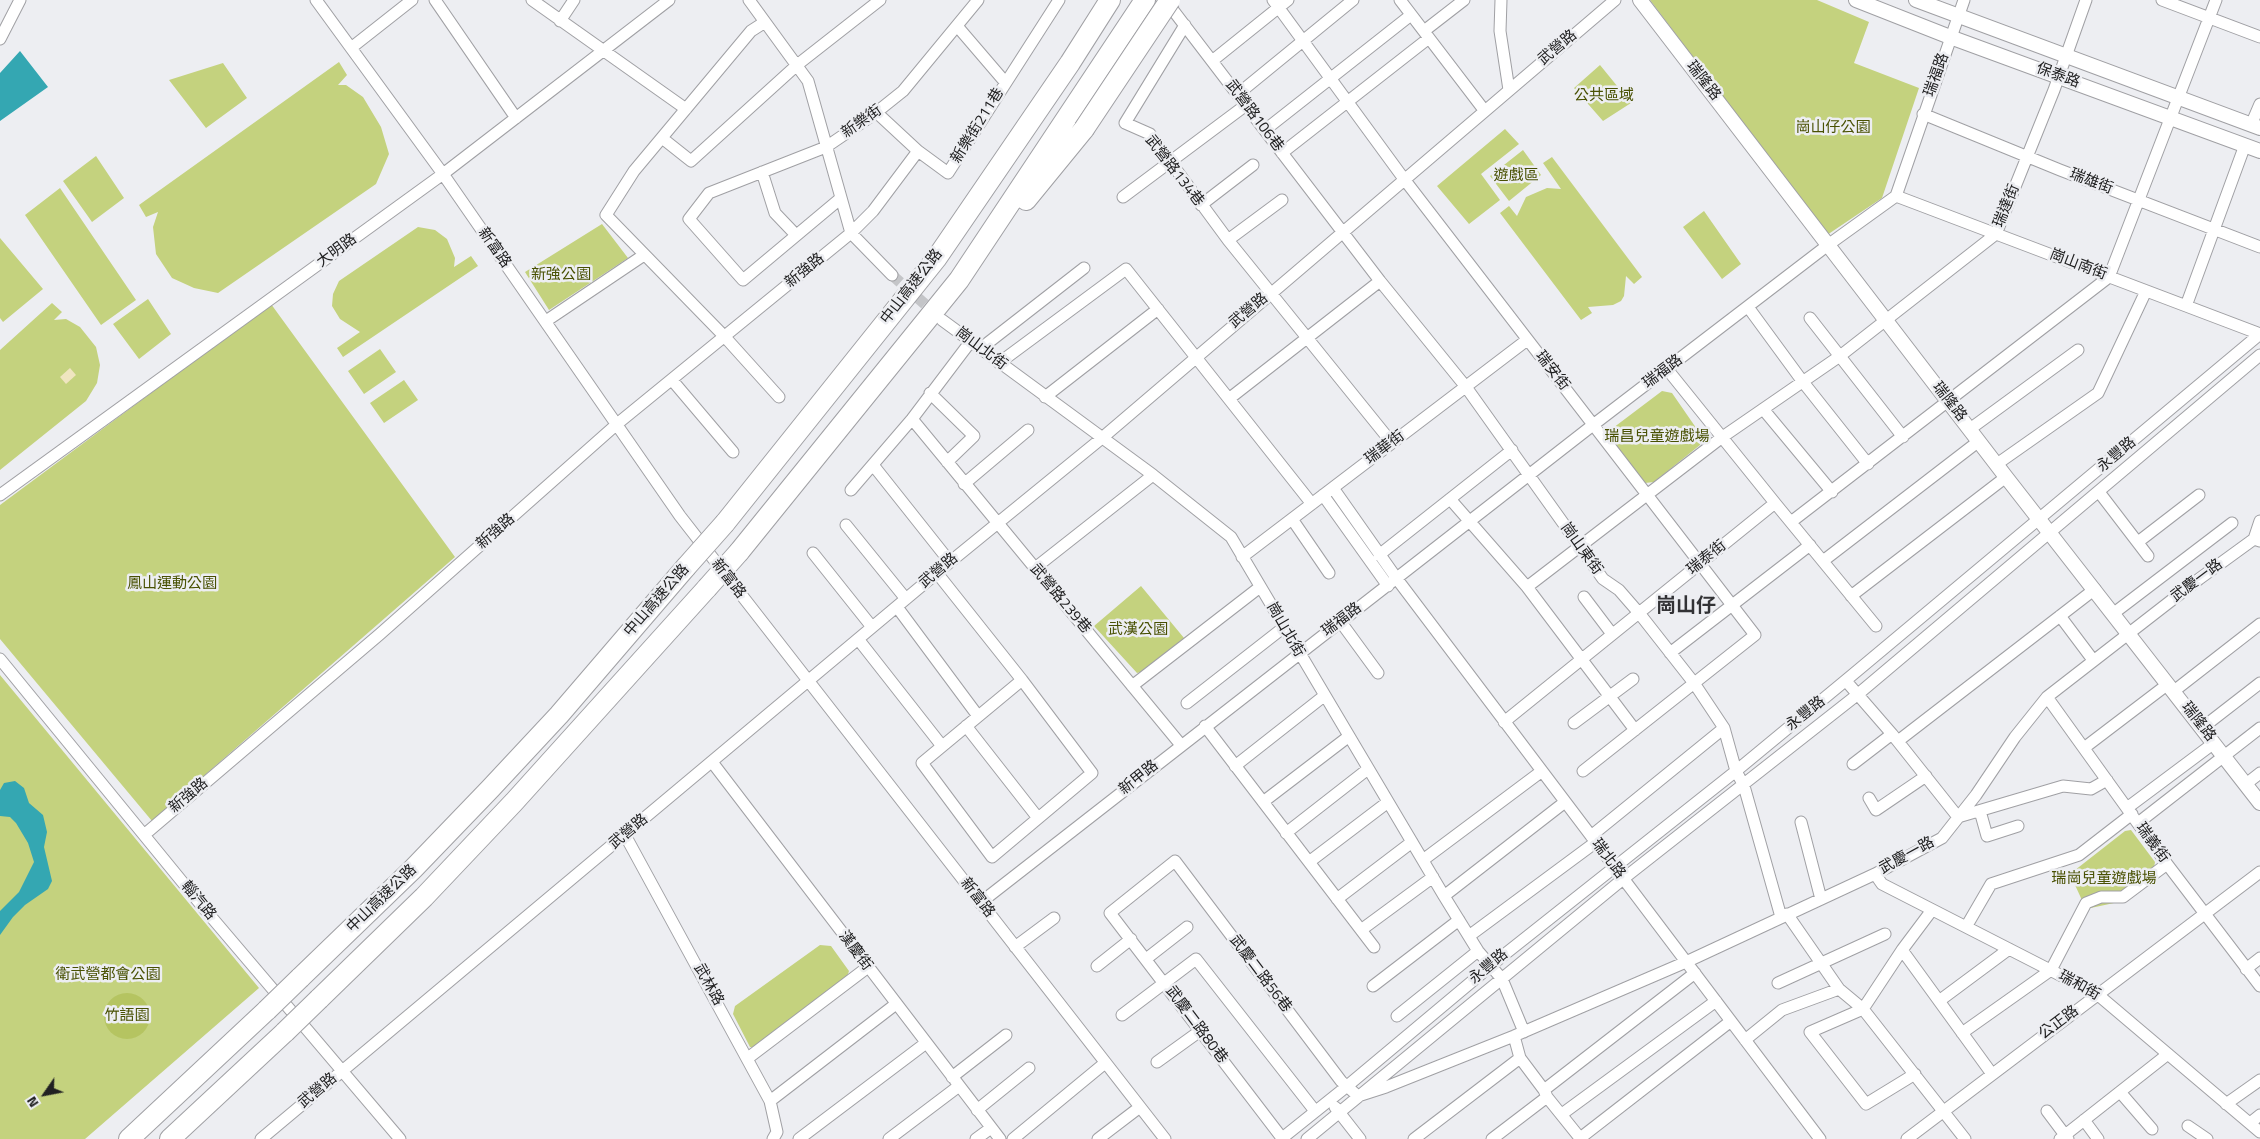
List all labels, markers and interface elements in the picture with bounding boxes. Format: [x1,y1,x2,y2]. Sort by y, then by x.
street label: 武營路 [1535,27,1581,69]
street label: 瑞福路 [1921,51,1953,99]
street label: 瑞隆路 [1682,58,1724,104]
street label: 保泰路 [2034,60,2082,92]
street label: 武營路106巷 [1221,77,1287,155]
street label: 新樂街211巷 [948,85,1008,167]
park label: 公共區域 [1574,87,1634,105]
street label: 新樂街 [838,102,886,142]
park label: 崗山仔公園 [1796,119,1870,137]
street label: 武營路134巷 [1141,132,1207,210]
street label: 瑞雄街 [2067,166,2115,198]
park label: 遊戲區 [1494,167,1538,185]
street label: 瑞達街 [1990,182,2024,230]
street label: 新富路 [474,224,514,272]
street label: 大明路 [314,230,360,272]
street label: 中山高速公路 [877,246,947,328]
street label: 崗山南街 [2047,246,2109,284]
street label: 新強路 [782,250,828,292]
park label: 新強公園 [531,266,591,284]
street label: 武營路 [1226,290,1272,332]
street label: 崗山北街 [952,324,1010,374]
street label: 瑞安街 [1531,348,1573,394]
street label: 瑞福路 [1640,351,1686,393]
street label: 瑞隆路 [1928,379,1970,425]
street label: 瑞華街 [1362,427,1408,469]
park label: 瑞昌兒童遊戲場 [1605,428,1709,446]
street label: 永豐路 [2094,434,2140,476]
street label: 新強路 [473,510,519,554]
street label: 崗山東街 [1556,519,1606,579]
street label: 瑞泰街 [1684,537,1730,579]
street label: 武營路 [916,550,962,592]
street label: 新富路 [707,556,749,602]
street label: 武慶一路 [2168,556,2226,606]
street label: 中山高速公路 [621,561,693,641]
street label: 武營路239巷 [1026,561,1094,637]
park label: 鳳山運動公園 [127,575,217,593]
district label: 崗山仔 [1656,595,1716,619]
street label: 瑞福路 [1319,599,1365,641]
street label: 崗山北街 [1262,600,1308,660]
park label: 武漢公園 [1108,621,1168,639]
street label: 永豐路 [1783,693,1829,735]
street label: 瑞隆路 [2177,699,2219,745]
street label: 新甲路 [1116,757,1162,799]
street label: 新強路 [166,775,212,817]
street label: 武營路 [606,811,652,853]
street label: 瑞義街 [2131,820,2173,866]
street label: 武慶一路 [1876,834,1938,878]
street label: 瑞北路 [1587,836,1629,882]
street label: 中山高速公路 [343,861,421,937]
park label: 瑞崗兒童遊戲場 [2052,870,2156,888]
street label: 新富路 [956,875,998,921]
street label: 輜汽路 [177,878,219,924]
street label: 漢慶街 [834,928,876,974]
street label: 武慶二路56巷 [1225,932,1295,1016]
street label: 永豐路 [1466,946,1512,988]
street label: 武林路 [689,961,727,1009]
park label: 衛武營都會公園 [56,966,160,984]
street label: 瑞和街 [2055,967,2103,1005]
street label: 武慶二路80巷 [1161,983,1231,1067]
street label: 公正路 [2036,1002,2082,1044]
park label: 竹語園 [105,1007,149,1025]
north arrow [20,1069,70,1119]
street label: 武營路 [295,1070,341,1112]
text: N [21,1093,43,1112]

